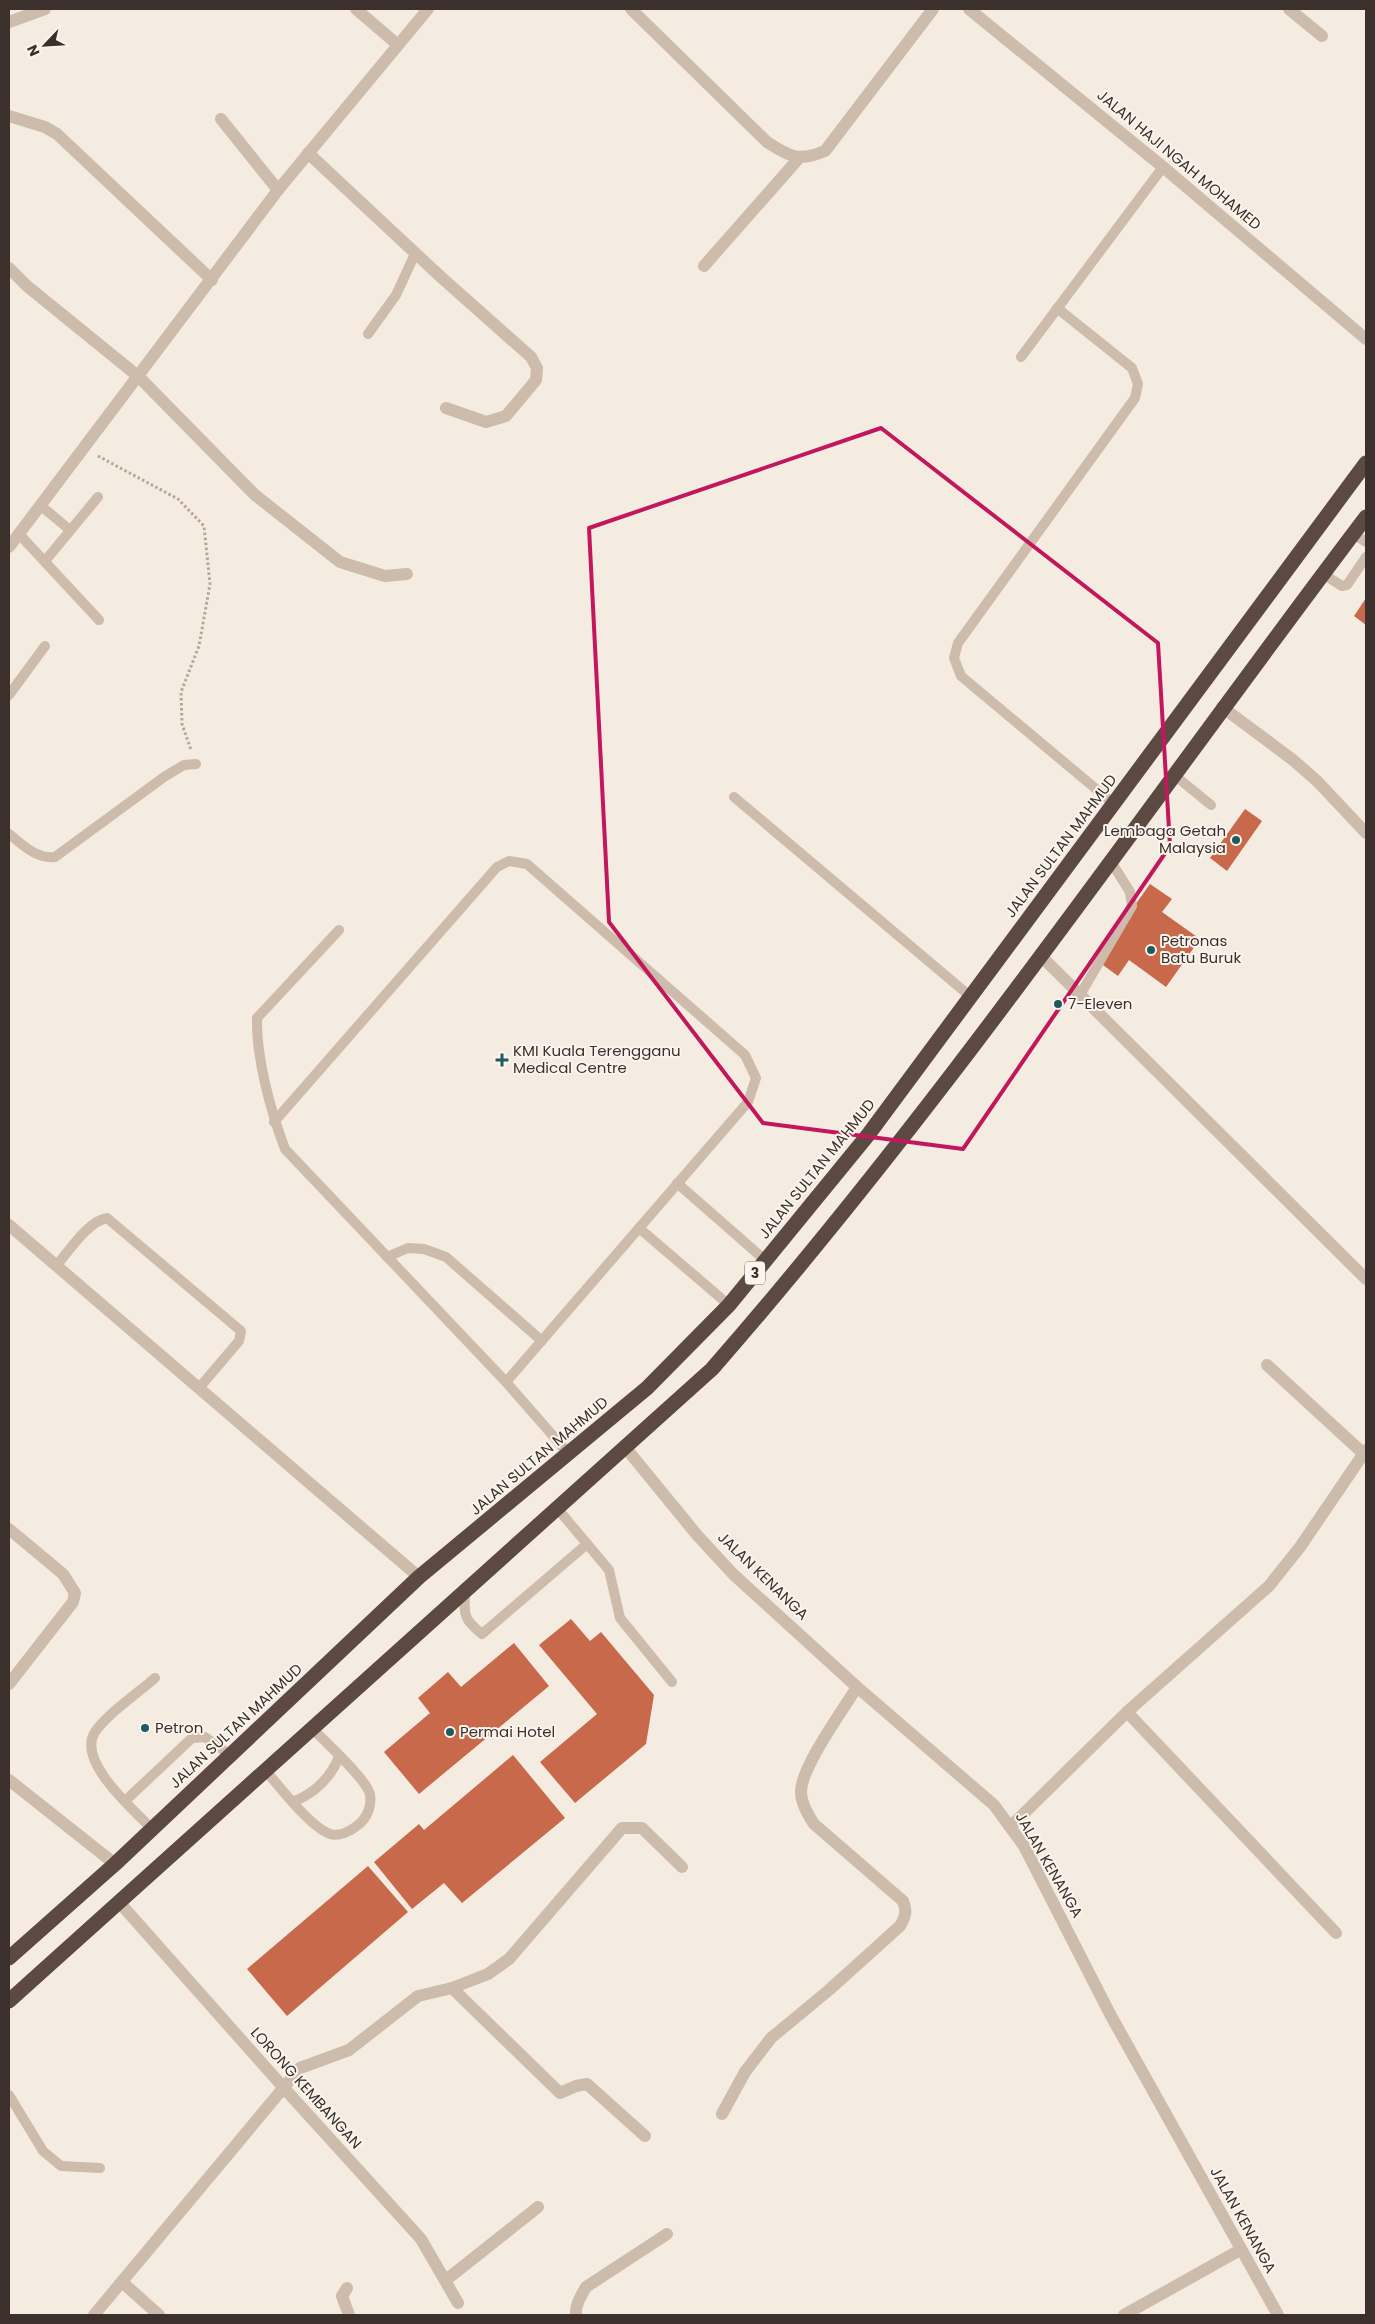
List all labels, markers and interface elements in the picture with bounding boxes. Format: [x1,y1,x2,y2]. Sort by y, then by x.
north arrow [20,20,70,70]
text: N [22,41,45,59]
street label: JALAN HAJI NGAH MOHAMED [1093,85,1266,235]
street label: JALAN SULTAN MAHMUD [1000,770,1121,922]
place label: Lembaga Getah Malaysia [1104,820,1226,858]
marker: Lembaga Getah Malaysia [1230,834,1242,846]
place label: Petronas Batu Buruk [1161,930,1241,968]
marker: Petronas Batu Buruk [1145,944,1157,956]
place label: 7-Eleven [1068,993,1132,1014]
marker: 7-Eleven [1052,998,1064,1010]
place label: KMI Kuala Terengganu Medical Centre [513,1040,681,1078]
marker: KMI Kuala Terengganu Medical Centre [495,1053,509,1067]
street label: JALAN SULTAN MAHMUD [754,1094,880,1243]
road number: 3 [745,1262,765,1284]
street label: JALAN SULTAN MAHMUD [465,1392,612,1520]
street label: JALAN KENANGA [713,1527,813,1624]
street label: JALAN SULTAN MAHMUD [165,1658,307,1793]
place label: Petron [155,1717,203,1738]
place label: Permai Hotel [460,1721,555,1742]
marker: Petron [139,1722,151,1734]
marker: Permai Hotel [444,1726,456,1738]
street label: JALAN KENANGA [1011,1808,1088,1921]
street label: LORONG KEMBANGAN [246,2022,367,2153]
street label: JALAN KENANGA [1205,2163,1281,2277]

